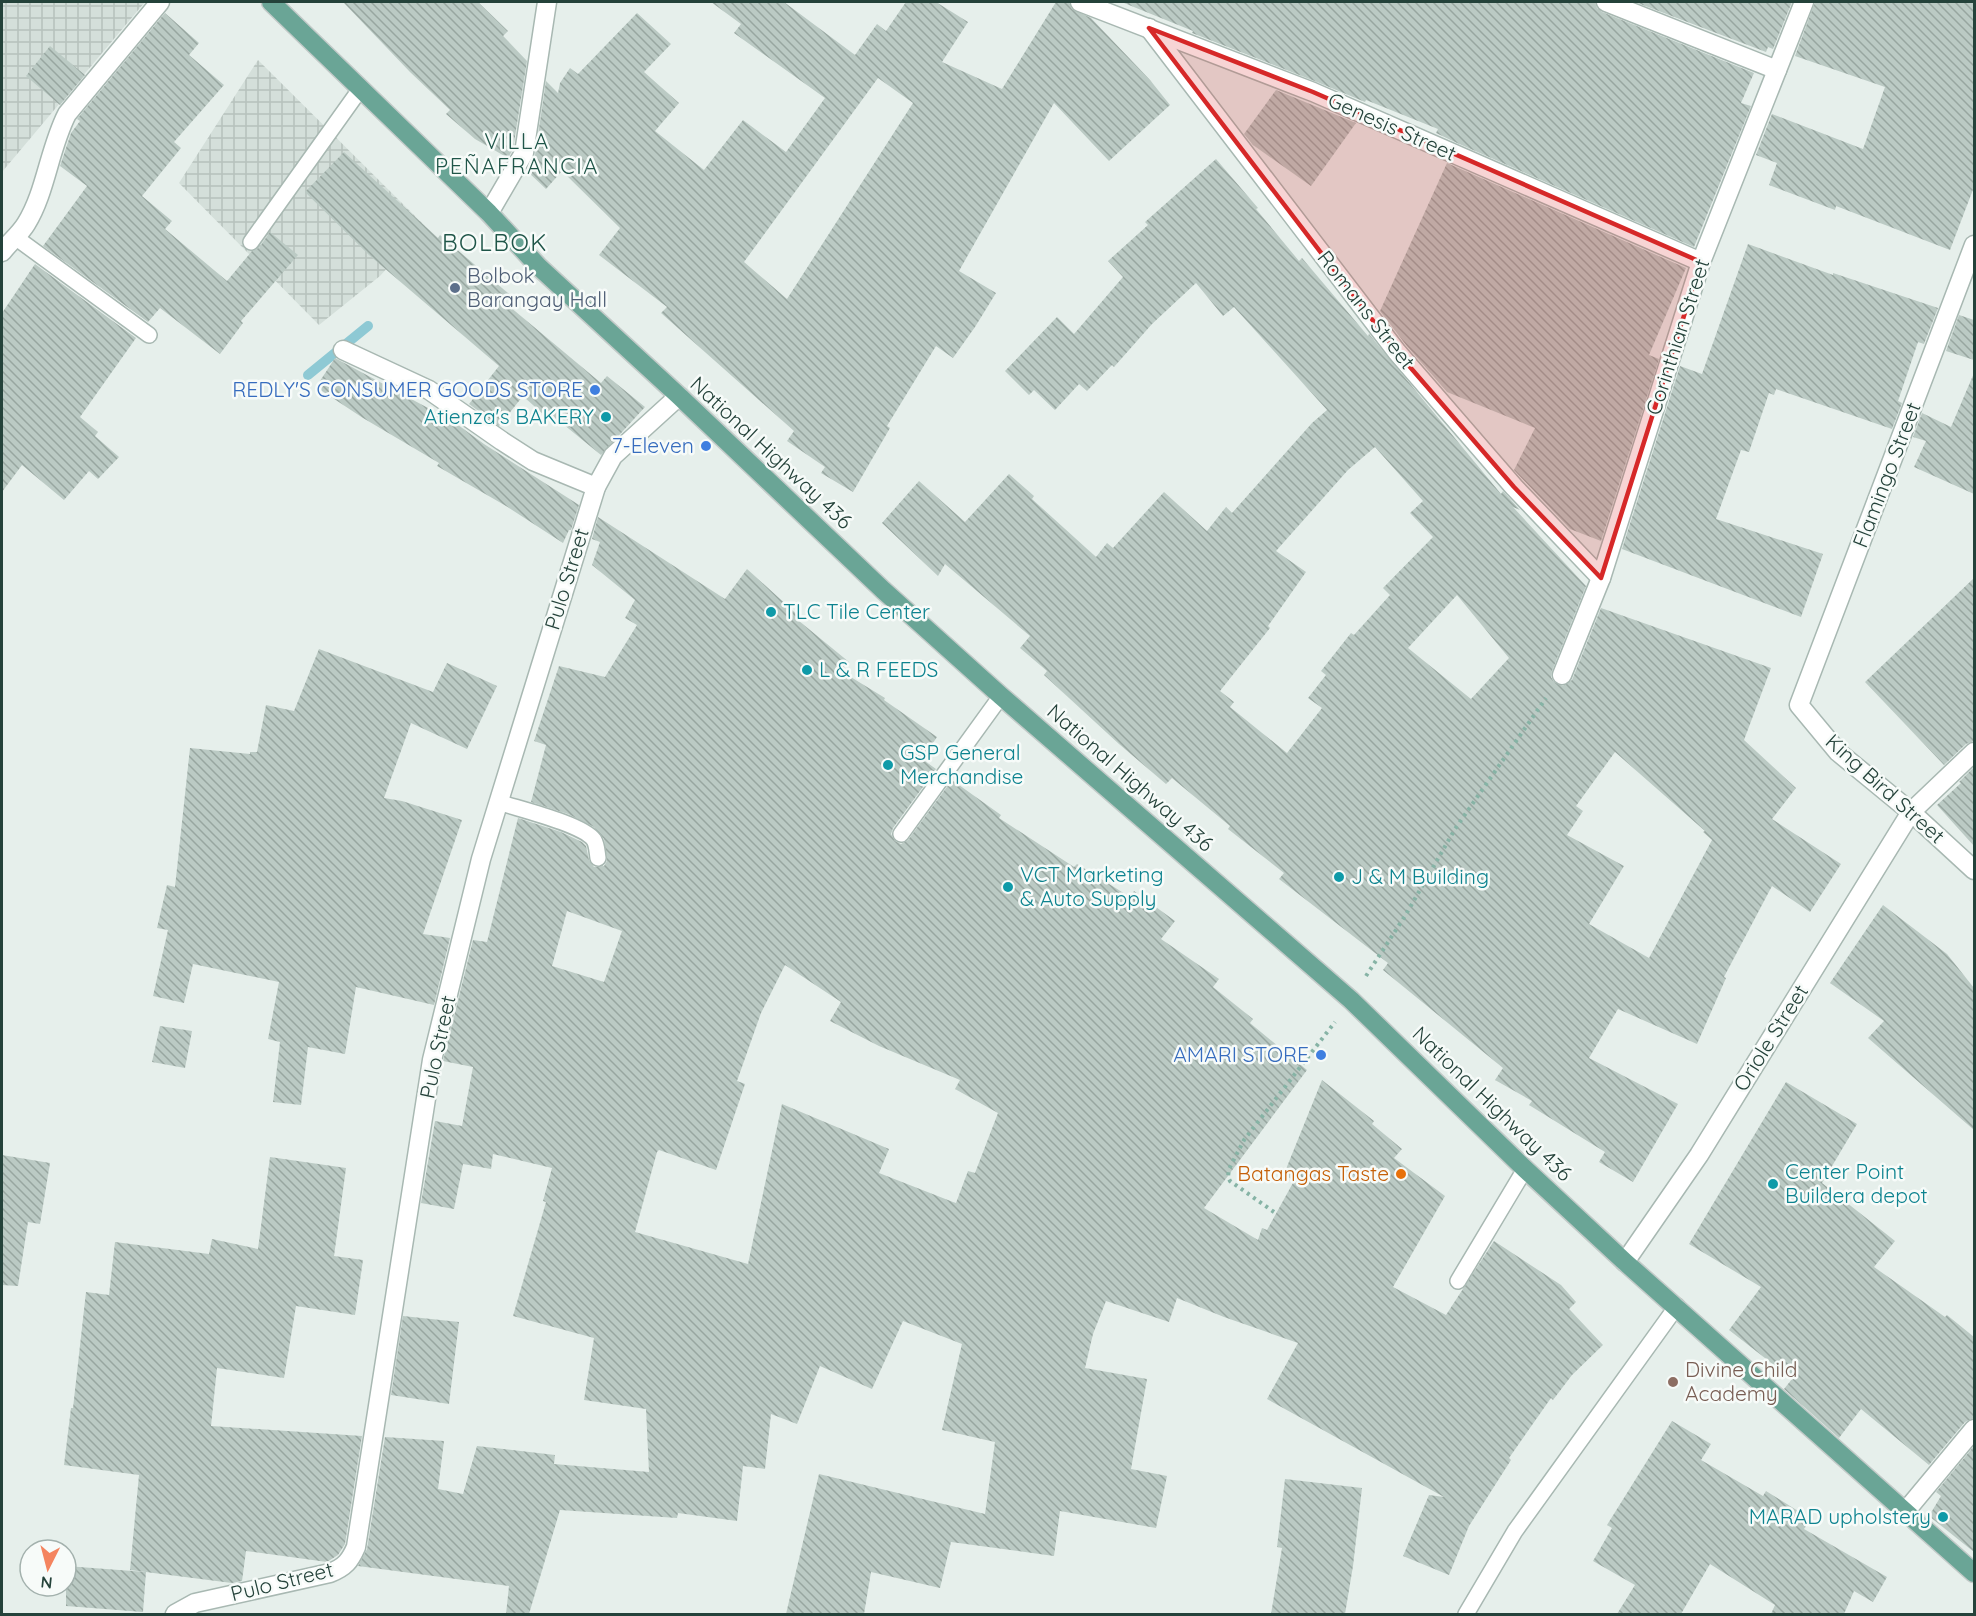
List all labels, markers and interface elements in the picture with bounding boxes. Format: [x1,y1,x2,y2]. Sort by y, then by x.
street label: Genesis Street [1324,86,1461,166]
district label: VILLA PEÑAFRANCIA [435,127,599,180]
district label: BOLBOK [442,227,548,257]
street label: Romans Street [1312,245,1421,374]
street label: Corinthian Street [1640,255,1715,418]
place label: Bolbok Barangay Hall [467,262,607,312]
marker: Bolbok Barangay Hall [448,281,462,295]
street label: National Highway 436 [685,370,858,534]
place label: REDLY'S CONSUMER GOODS STORE [232,376,583,402]
marker: REDLY'S CONSUMER GOODS STORE [588,383,602,397]
street label: Flamingo Street [1846,398,1926,551]
place label: Atienza's BAKERY [424,403,594,429]
marker: Atienza's BAKERY [599,410,613,424]
place label: 7-Eleven [612,432,694,458]
marker: 7-Eleven [699,439,713,453]
street label: Pulo Street [538,525,594,633]
place label: TLC Tile Center [783,598,930,624]
marker: TLC Tile Center [764,605,778,619]
place label: L & R FEEDS [819,656,938,682]
marker: L & R FEEDS [800,663,814,677]
street label: National Highway 436 [1042,698,1219,857]
street label: King Bird Street [1821,728,1951,849]
place label: GSP General Merchandise [900,739,1023,789]
marker: GSP General Merchandise [881,758,895,772]
place label: VCT Marketing & Auto Supply [1020,861,1164,911]
place label: J & M Building [1351,863,1489,889]
marker: J & M Building [1332,870,1346,884]
marker: VCT Marketing & Auto Supply [1001,880,1015,894]
street label: Oriole Street [1727,979,1813,1096]
street label: Pulo Street [413,993,461,1101]
street label: National Highway 436 [1407,1020,1578,1186]
place label: AMARI STORE [1173,1041,1309,1067]
marker: AMARI STORE [1314,1048,1328,1062]
place label: Center Point Buildera depot [1785,1158,1928,1208]
place label: Batangas Taste [1237,1160,1389,1186]
marker: Batangas Taste [1394,1167,1408,1181]
marker: Center Point Buildera depot [1766,1177,1780,1191]
place label: Divine Child Academy [1685,1356,1797,1406]
marker: Divine Child Academy [1666,1375,1680,1389]
place label: MARAD upholstery [1749,1503,1931,1529]
marker: MARAD upholstery [1936,1510,1950,1524]
north arrow [18,1538,78,1598]
street label: Pulo Street [228,1556,336,1606]
text: N [40,1572,53,1593]

